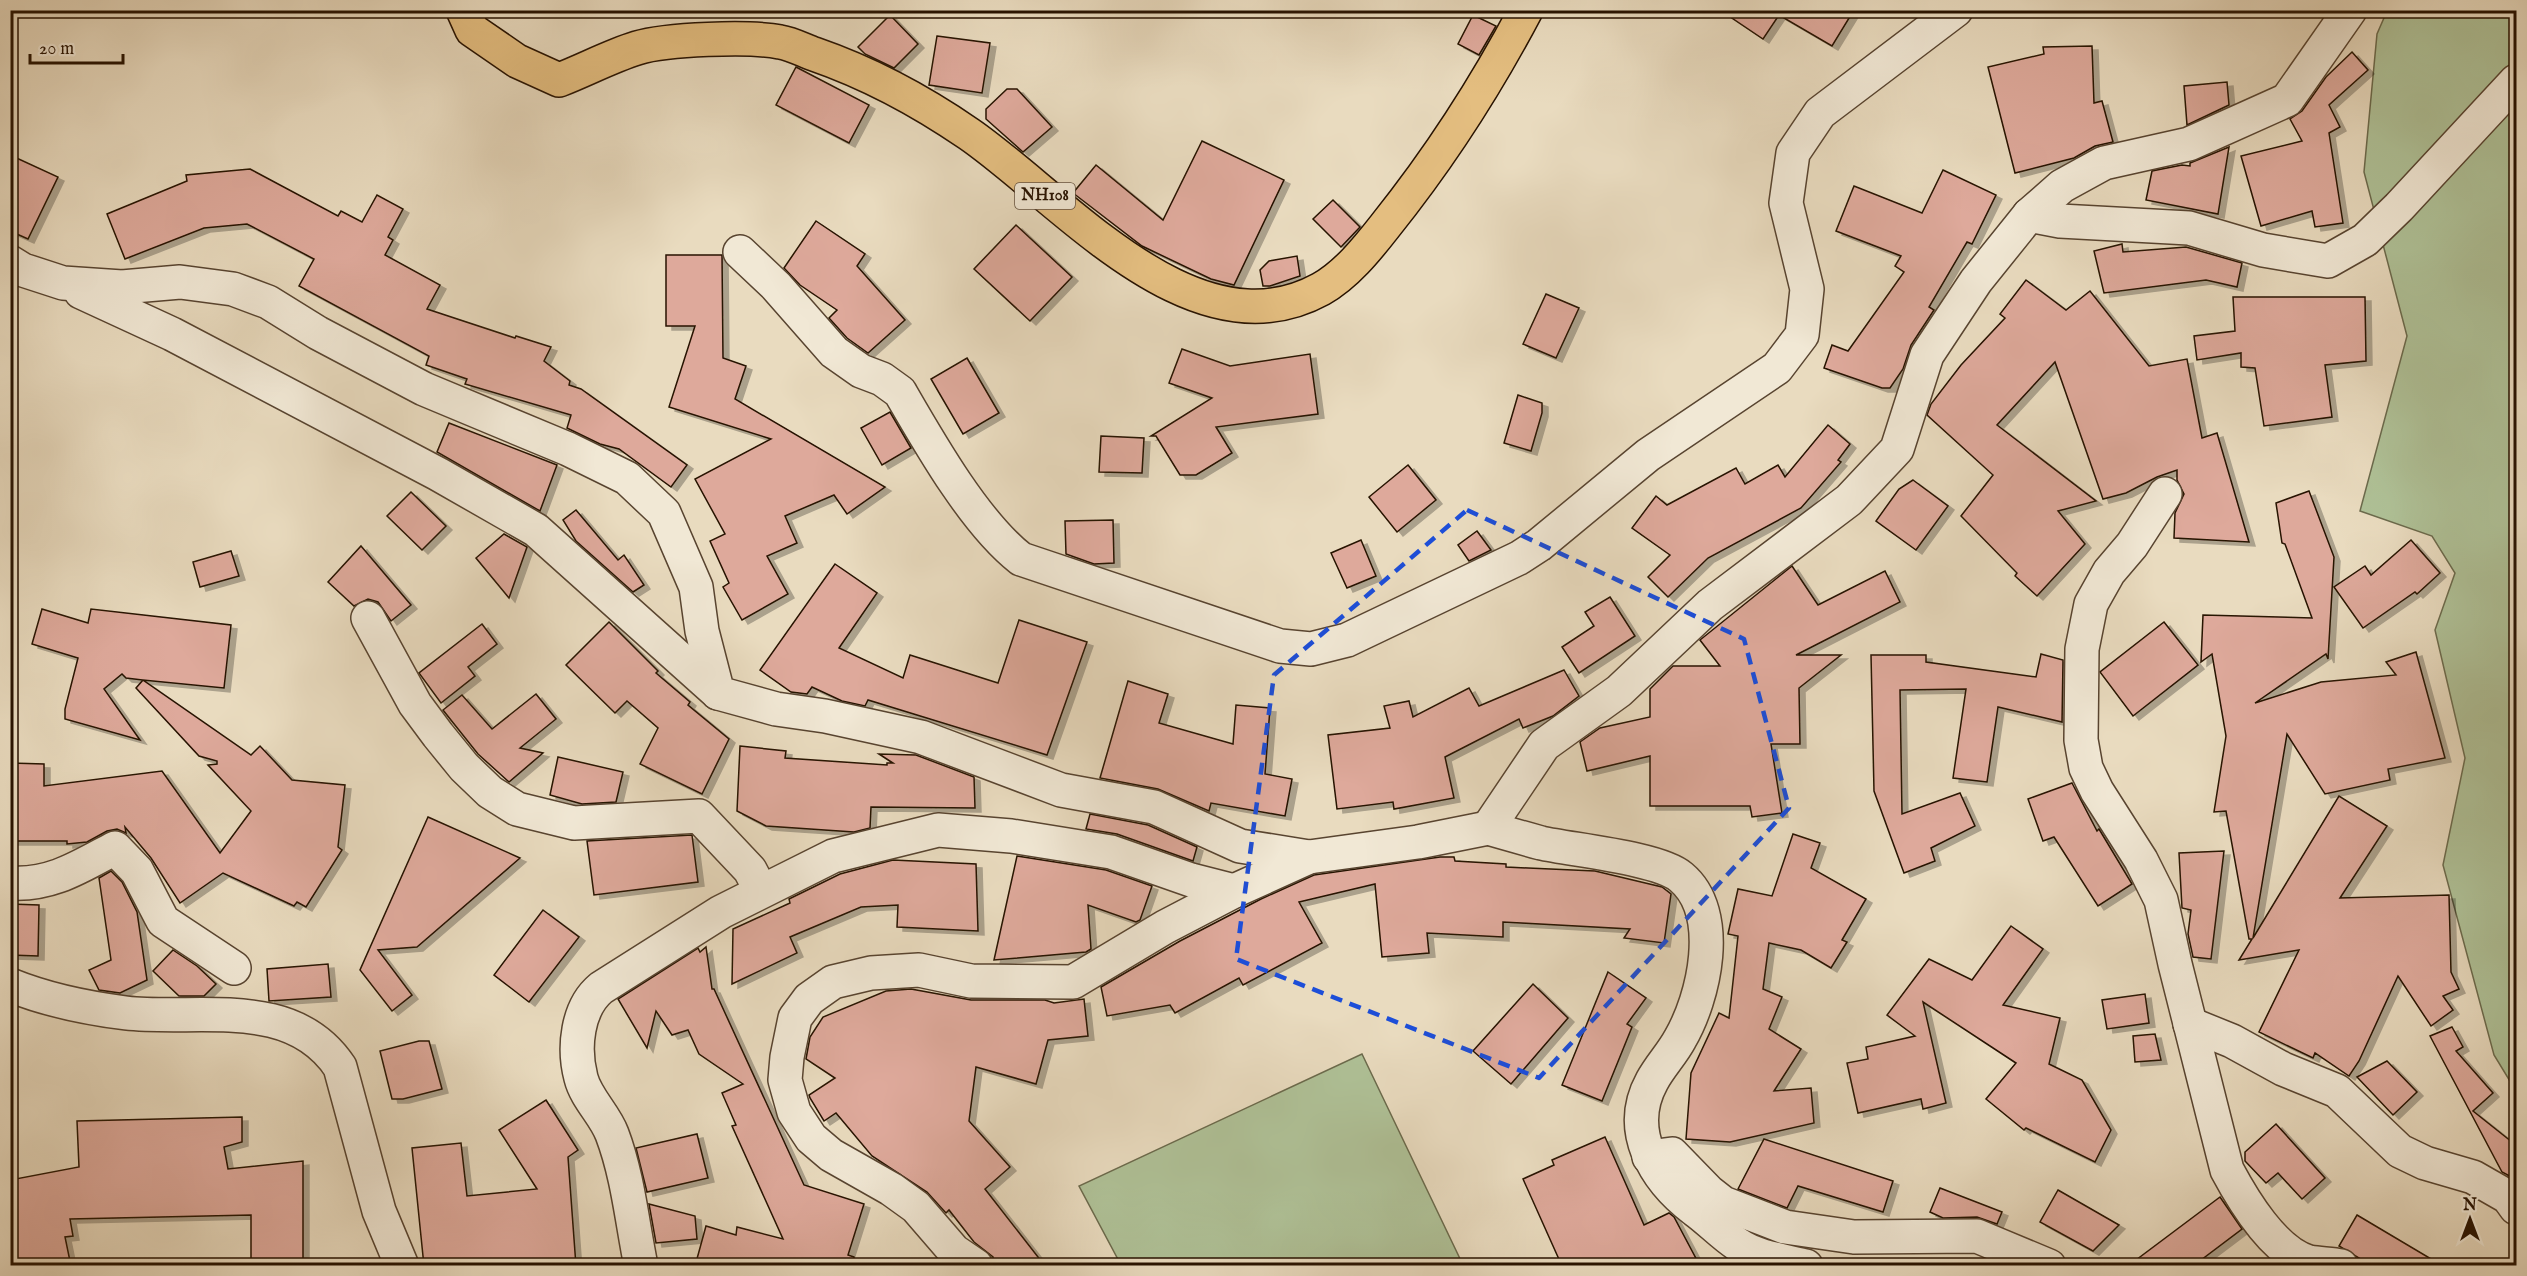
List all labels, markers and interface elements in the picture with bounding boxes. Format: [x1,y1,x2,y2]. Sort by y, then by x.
scale bar [30,27,123,65]
text: 20 m [39,38,74,61]
road number: NH108 [1015,183,1075,209]
north arrow [2440,1189,2500,1249]
text: N [2462,1196,2477,1216]

